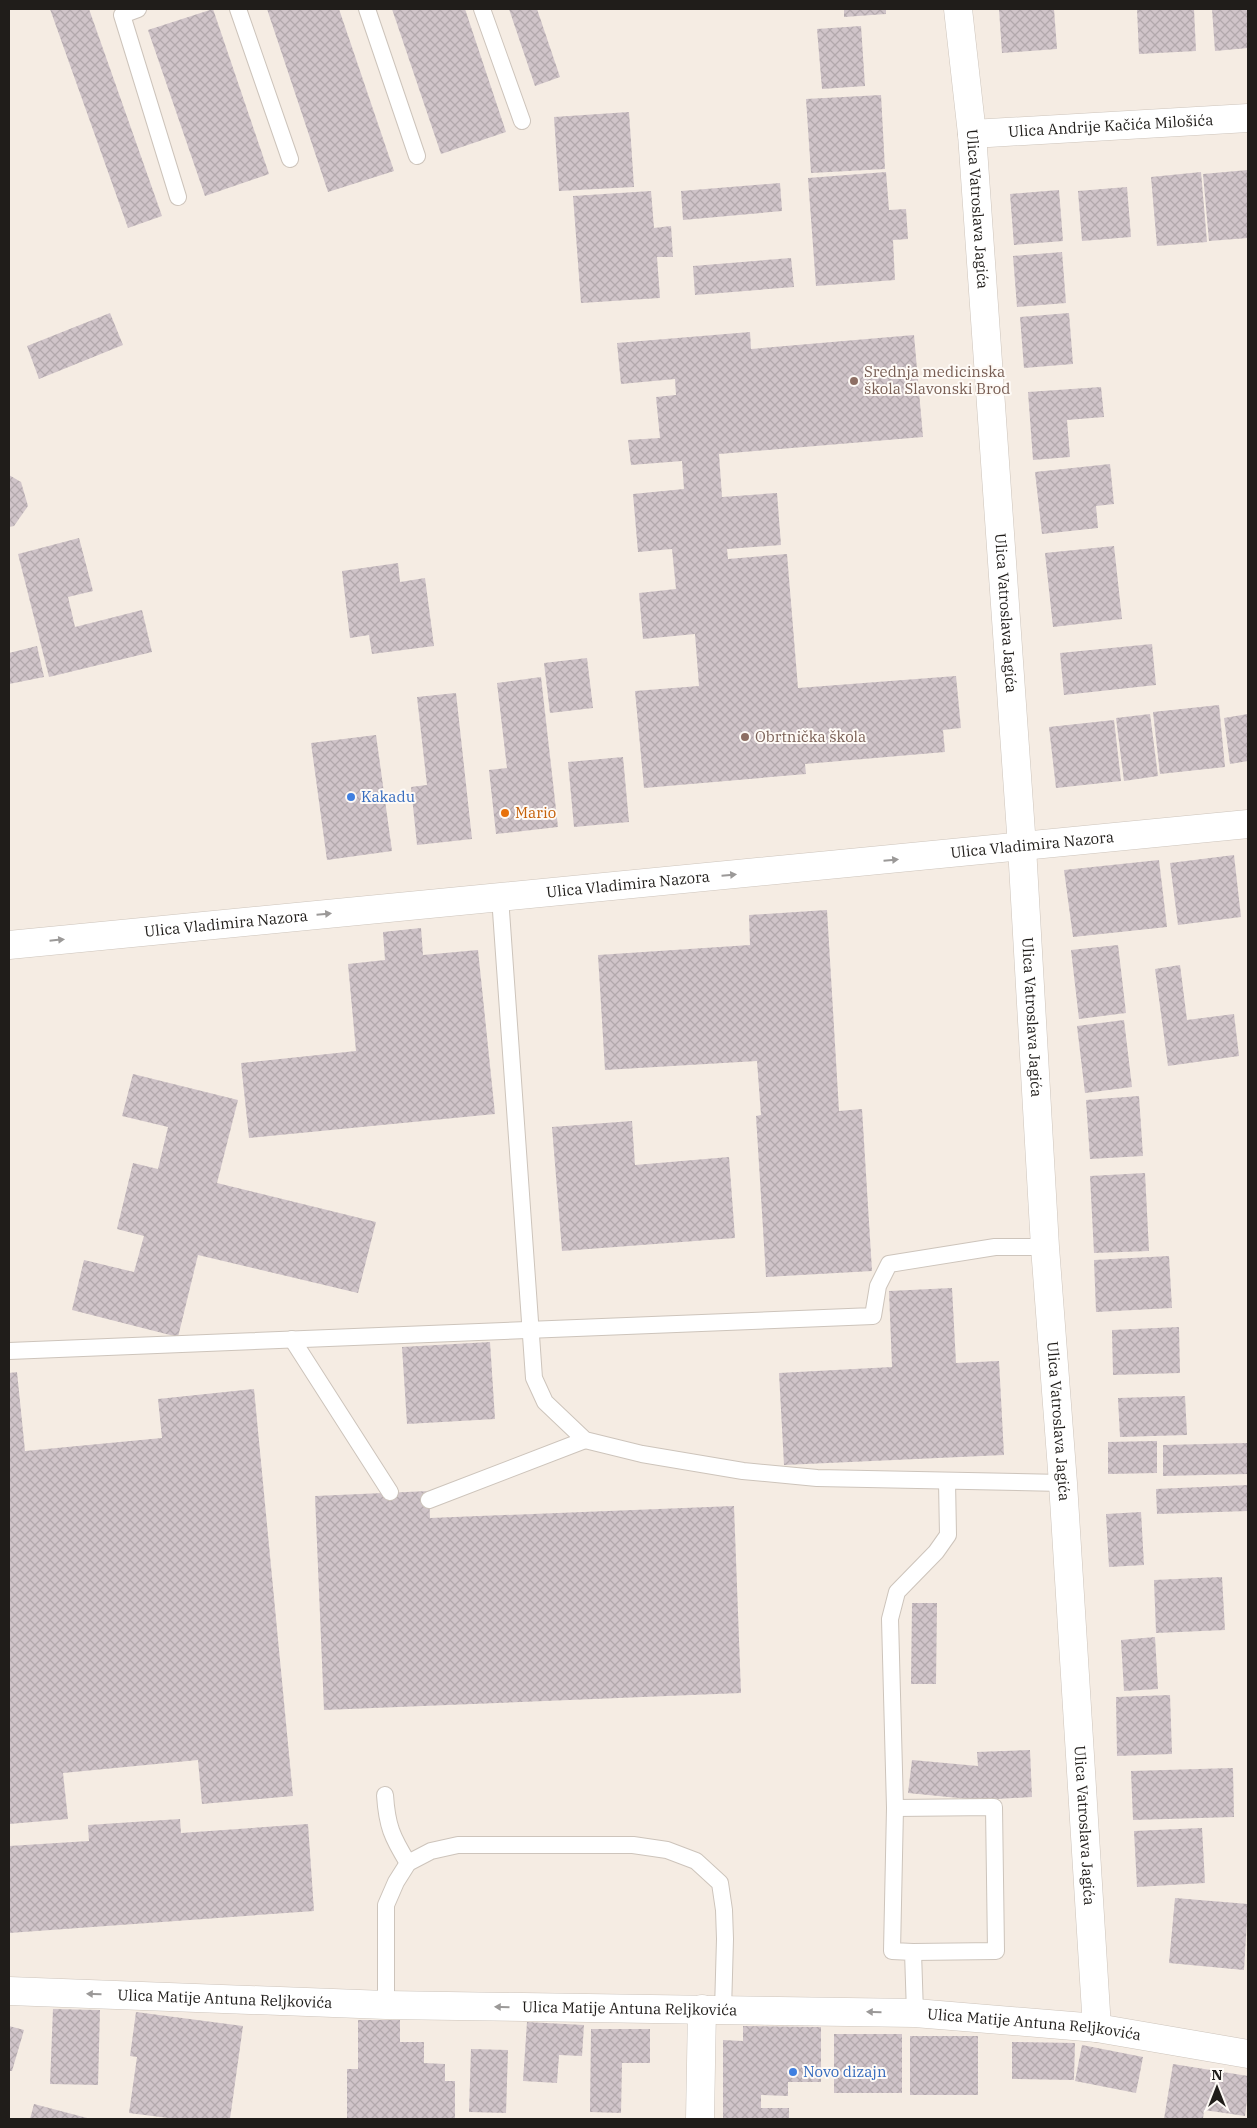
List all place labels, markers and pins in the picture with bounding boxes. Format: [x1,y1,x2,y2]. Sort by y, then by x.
place label: Srednja medicinska škola Slavonski Brod [864,362,1010,398]
marker: Srednja medicinska škola Slavonski Brod [848,375,860,387]
place label: Obrtnička škola [755,727,866,746]
marker: Obrtnička škola [739,731,751,743]
place label: Kakadu [361,787,415,806]
marker: Kakadu [345,791,357,803]
place label: Mario [515,803,556,822]
marker: Mario [499,807,511,819]
place label: Novo dizajn [803,2062,887,2081]
marker: Novo dizajn [787,2066,799,2078]

